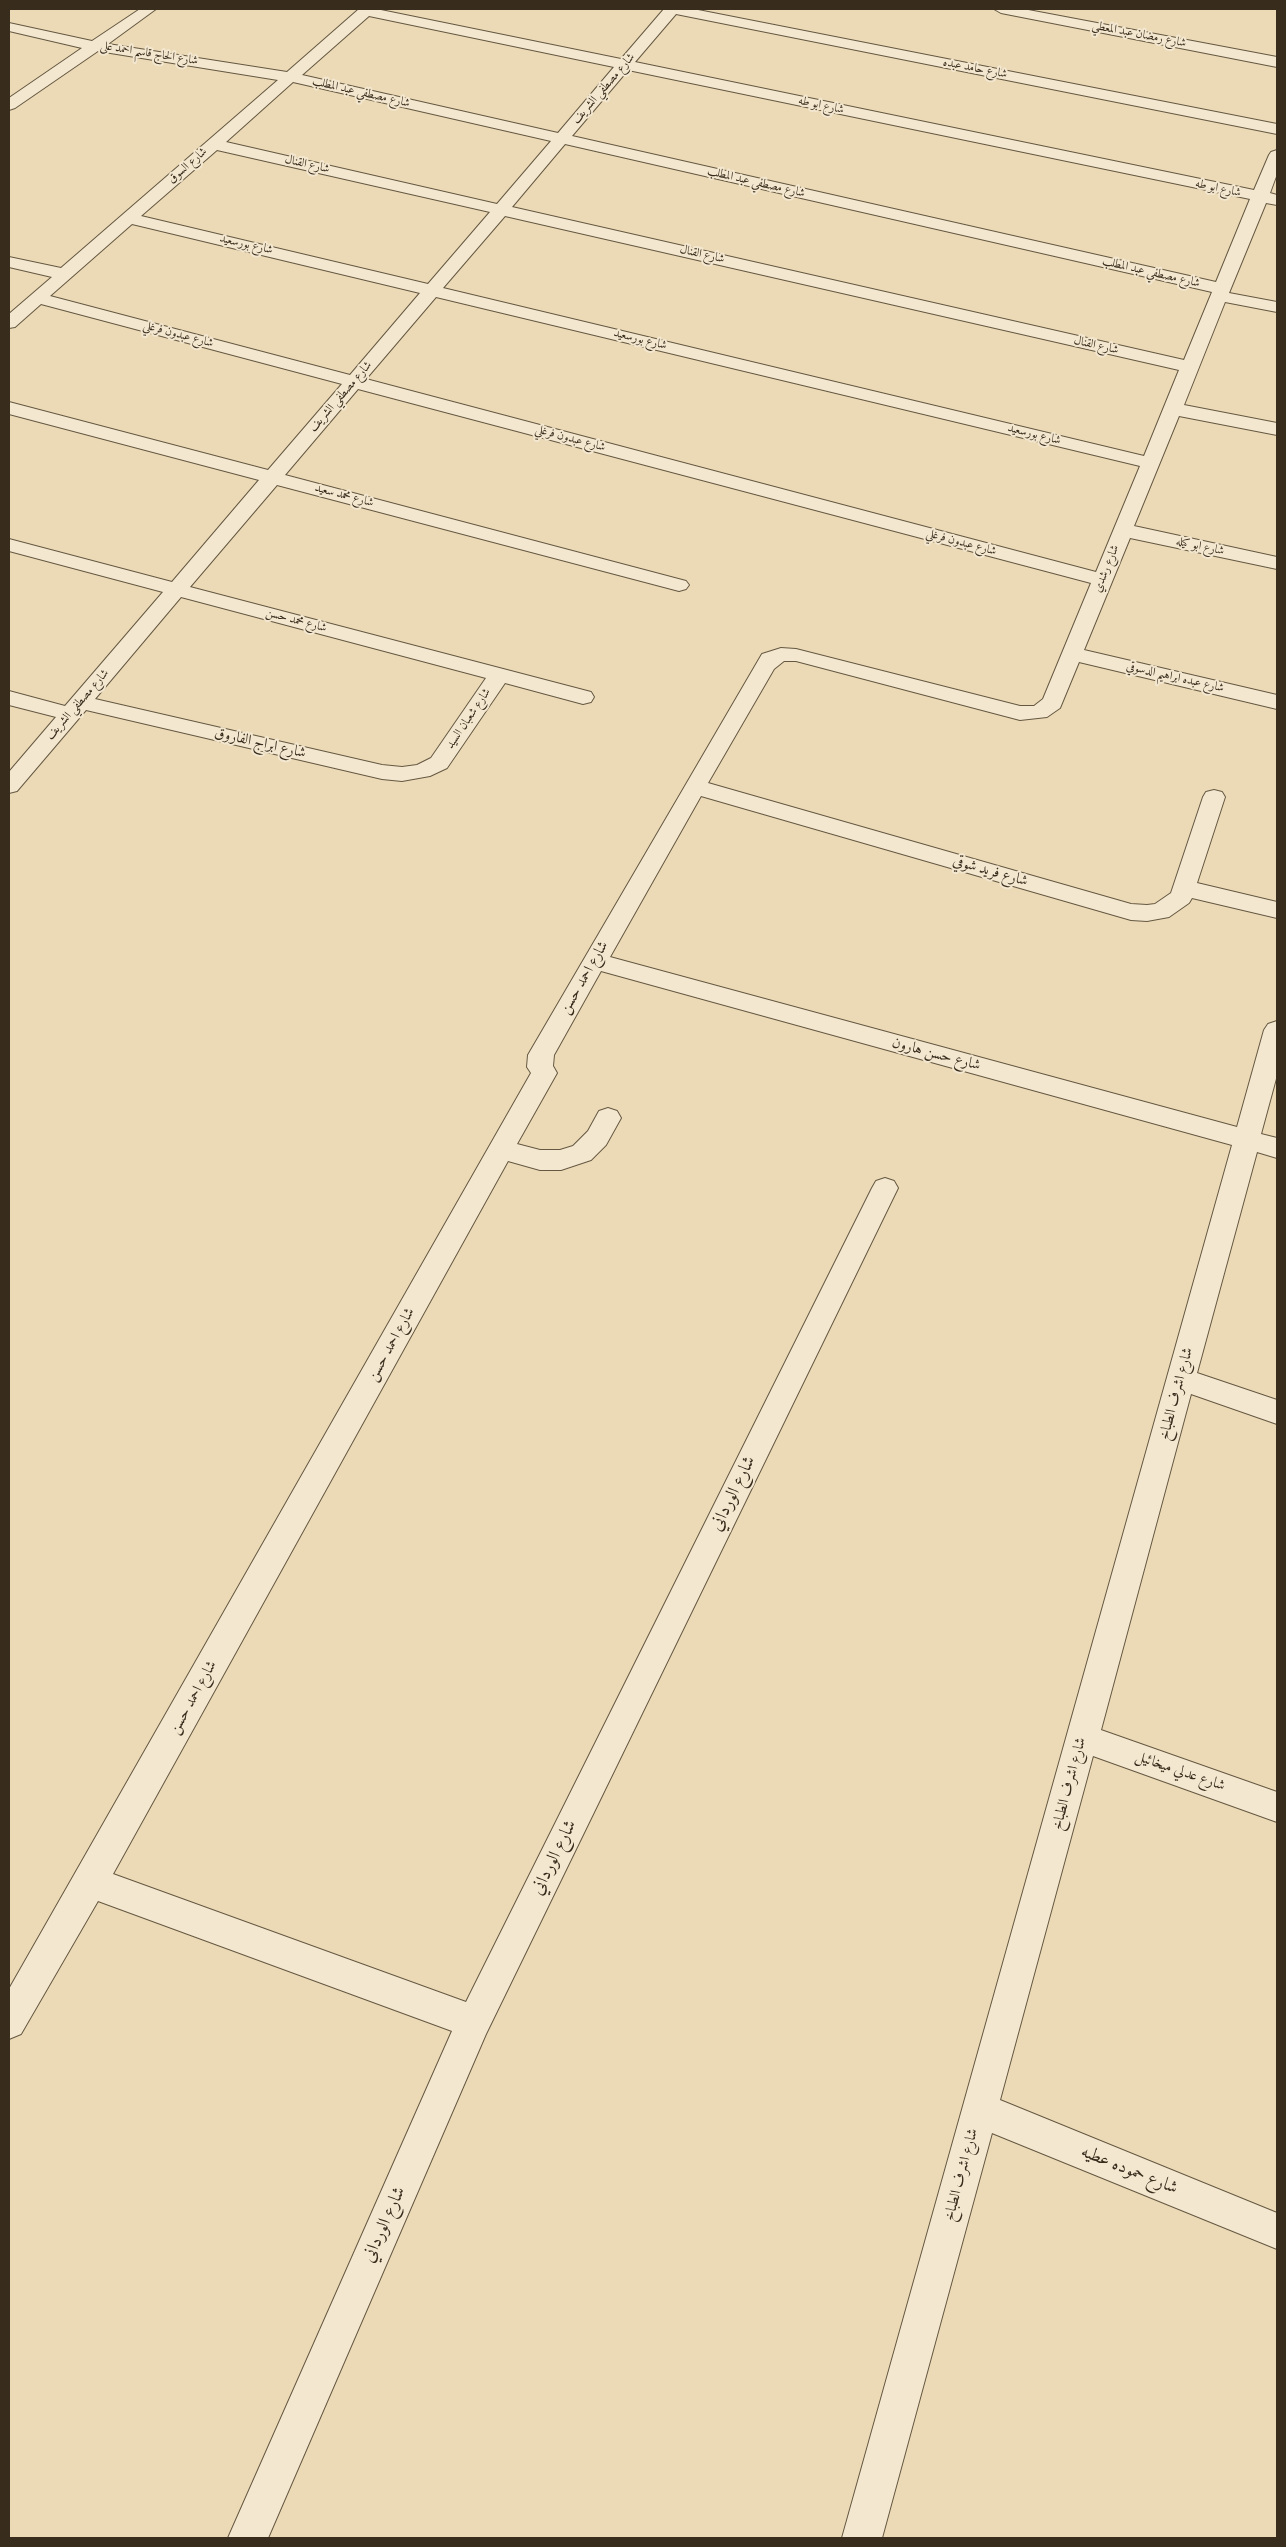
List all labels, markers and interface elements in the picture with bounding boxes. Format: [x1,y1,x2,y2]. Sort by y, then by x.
street label: شارع رمضان عبد المعطي [1091,19,1187,51]
street label: شارع الحاج قاسم احمد على [99,39,199,69]
street label: شارع مصطفي الشريف [570,51,638,127]
street label: شارع حامد عبده [942,56,1008,82]
street label: شارع مصطفي عبد المطلب [311,75,411,111]
street label: شارع ابو طه [797,94,845,118]
street label: شارع السوق [165,145,211,187]
street label: شارع القنال [283,153,331,177]
street label: شارع مصطفي عبد المطلب [706,165,806,201]
street label: شارع ابو طه [1194,177,1242,201]
street label: شارع بورسعيد [218,232,274,258]
street label: شارع القنال [678,243,726,267]
street label: شارع مصطفي عبد المطلب [1101,255,1201,291]
street label: شارع عبدون فرغلي [141,319,215,351]
street label: شارع بورسعيد [612,326,668,354]
street label: شارع القنال [1072,334,1120,358]
street label: شارع مصطفي الشريف [307,359,375,435]
street label: شارع بورسعيد [1006,421,1062,449]
street label: شارع عبدون فرغلي [533,423,607,455]
street label: شارع محمد سعيد [313,481,375,511]
street label: شارع عبدون فرغلي [924,527,998,559]
street label: شارع ابو كيله [1175,535,1225,559]
street label: شارع رشدي [1091,543,1123,595]
street label: شارع محمد حسن [264,606,328,636]
street label: شارع عبده ابراهيم الدسوقي [1125,660,1225,696]
street label: شارع مصطفي الشريف [44,667,112,743]
street label: شارع شعبان السيد [443,686,495,752]
street label: شارع ابراج الفاروق [212,725,308,763]
street label: شارع فريد شوقي [950,853,1030,891]
street label: شارع احمد حسن [557,938,613,1018]
street label: شارع حسن هارون [890,1035,982,1075]
street label: شارع احمد حسن [364,1305,420,1385]
street label: شارع اشرف الطباخ [1156,1346,1198,1442]
street label: شارع الورداني [707,1453,761,1535]
street label: شارع احمد حسن [166,1658,222,1738]
street label: شارع اشرف الطباخ [1049,1736,1091,1832]
street label: شارع عدلي ميخائيل [1133,1748,1227,1796]
street label: شارع الورداني [528,1817,582,1899]
street label: شارع اشرف الطباخ [941,2127,983,2223]
street label: شارع حموده عطيه [1077,2142,1181,2200]
street label: شارع الورداني [359,2184,411,2266]

